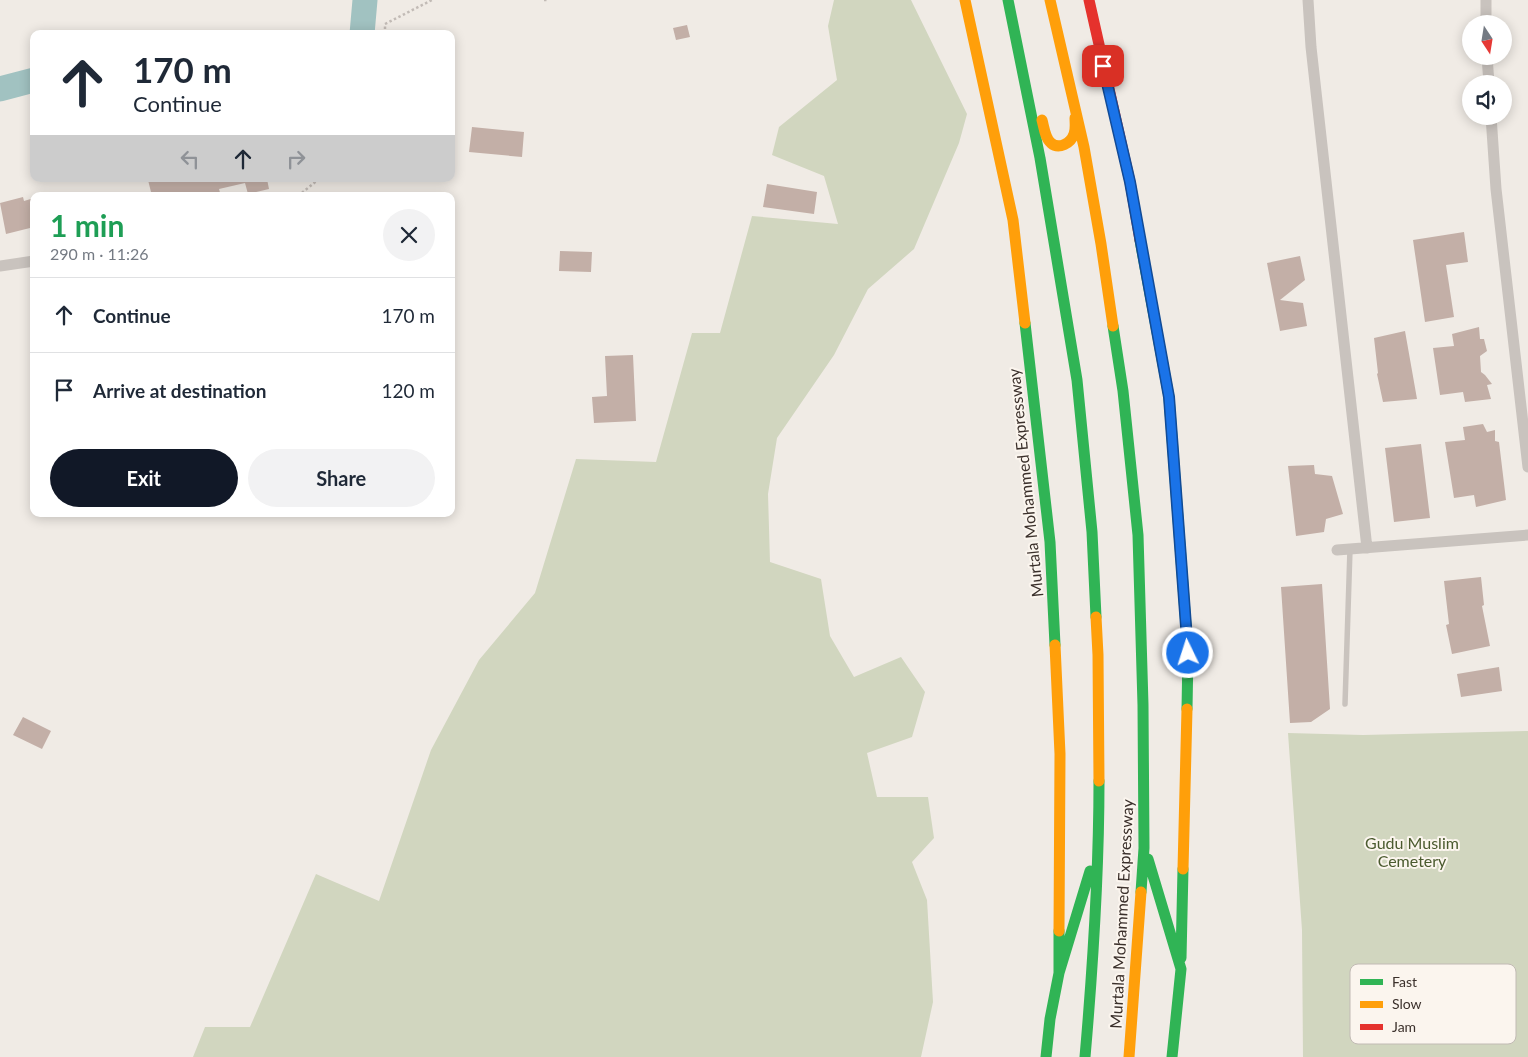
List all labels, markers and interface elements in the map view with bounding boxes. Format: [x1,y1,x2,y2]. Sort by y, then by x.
north arrow [1462,15,1512,65]
map controls [1462,15,1512,125]
pin [1082,45,1124,87]
text: 170 m [133,48,232,90]
icon: ahead [50,50,115,115]
icon: arrive [1089,52,1117,80]
button: sound [1462,75,1512,125]
text: Continue [133,90,222,117]
icon: left [176,145,204,173]
icon: ahead [229,145,257,173]
icon: right [282,145,310,173]
text: 1 min [50,207,124,243]
button: close [383,209,435,261]
text: 290 m · 11:26 [50,244,149,263]
icon: ahead [50,301,78,329]
text: Continue [93,304,171,327]
text: 170 m [381,304,435,327]
street label: Murtala Mohammed Expressway [1003,367,1046,598]
icon: arrive [50,376,78,404]
text: Arrive at destination [93,379,266,402]
text: 120 m [381,379,435,402]
button: Exit [50,449,238,507]
button: Share [248,449,435,507]
position arrow [1161,626,1213,678]
street label: Murtala Mohammed Expressway [1105,798,1137,1029]
park label: Gudu Muslim Cemetery [1365,833,1459,870]
legend [1350,964,1516,1044]
text: Fast [1392,973,1417,990]
text: Slow [1392,995,1422,1012]
text: Jam [1392,1018,1416,1035]

